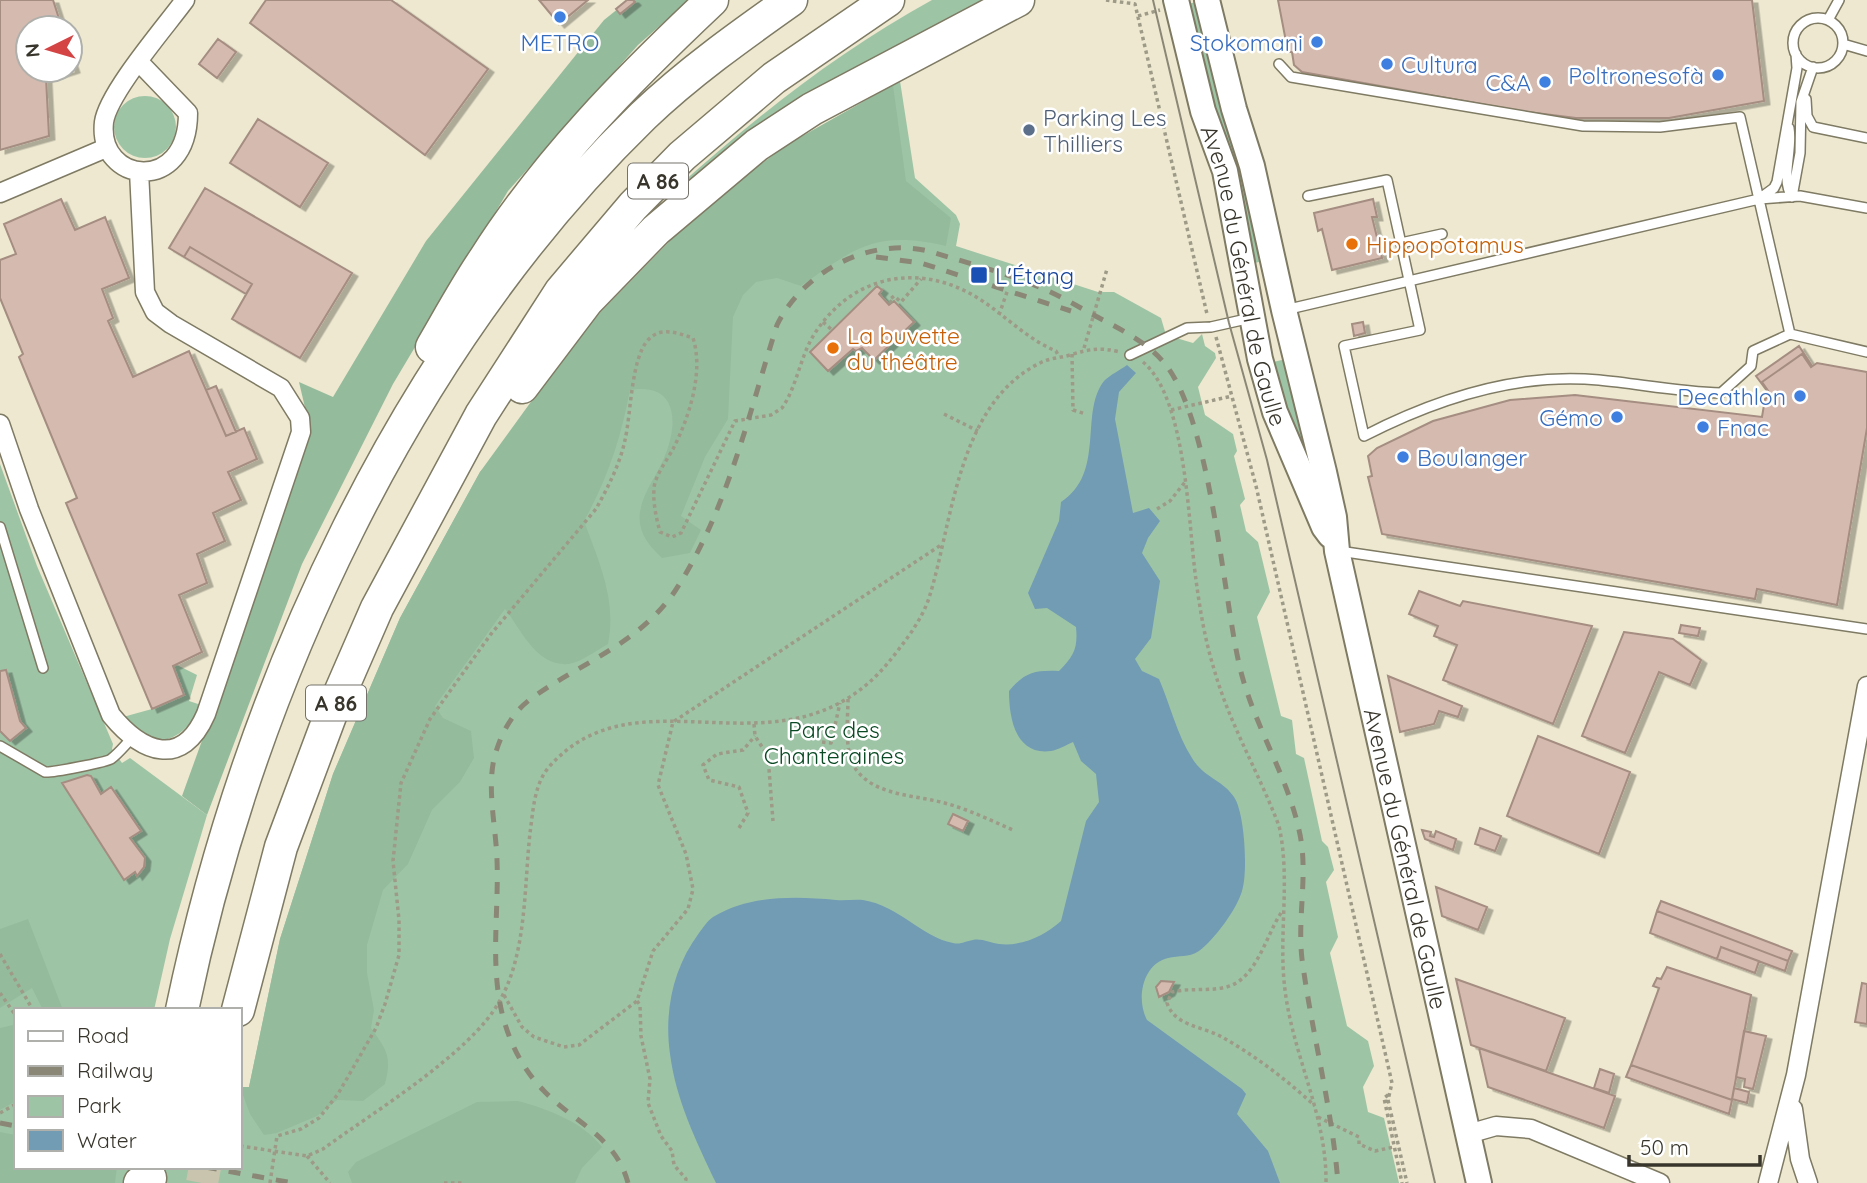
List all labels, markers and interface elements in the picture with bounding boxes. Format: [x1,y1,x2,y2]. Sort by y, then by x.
marker: METRO [552,9,568,25]
north arrow [14,14,84,84]
place label: METRO [521,28,599,57]
place label: Stokomani [1190,28,1303,57]
marker: Stokomani [1309,34,1325,50]
text: N [20,42,45,58]
place label: Cultura [1401,50,1478,79]
marker: Cultura [1379,56,1395,72]
place label: Poltronesofà [1568,61,1704,90]
marker: Poltronesofà [1710,67,1726,83]
place label: C&A [1485,68,1531,97]
marker: C&A [1537,74,1553,90]
place label: Parking Les Thilliers [1043,103,1167,158]
street label: Avenue du Général de Gaulle [1195,121,1294,430]
marker: Parking Les Thilliers [1021,122,1037,138]
road number: A 86 [628,164,688,198]
place label: Hippopotamus [1366,230,1524,259]
marker: Hippopotamus [1344,236,1360,252]
place label: L'Étang [995,261,1074,290]
marker: L'Étang [969,265,989,285]
place label: La buvette du théâtre [847,321,960,376]
marker: La buvette du théâtre [825,340,841,356]
place label: Decathlon [1677,382,1786,411]
marker: Decathlon [1792,388,1808,404]
place label: Gémo [1539,403,1603,432]
marker: Gémo [1609,409,1625,425]
place label: Fnac [1717,413,1769,442]
marker: Fnac [1695,419,1711,435]
place label: Boulanger [1417,443,1527,472]
marker: Boulanger [1395,449,1411,465]
road number: A 86 [306,686,366,720]
street label: Avenue du Général de Gaulle [1358,705,1454,1012]
park label: Parc des Chanteraines [764,715,904,770]
legend [14,1008,242,1169]
text: Road [77,1022,129,1048]
text: Railway [77,1057,153,1083]
text: Park [77,1092,121,1118]
scale bar [1629,1124,1760,1168]
text: Water [77,1127,137,1153]
text: 50 m [1640,1134,1689,1160]

